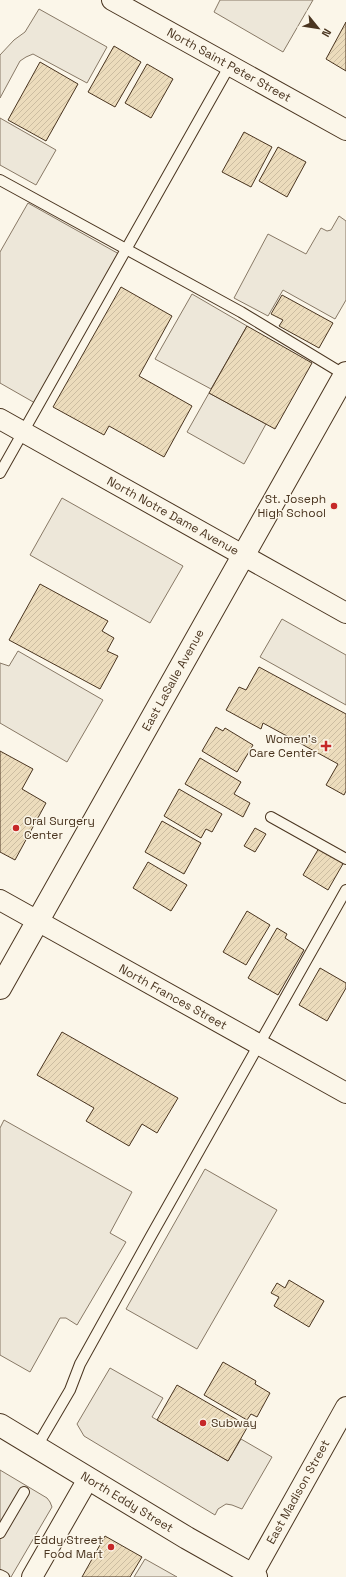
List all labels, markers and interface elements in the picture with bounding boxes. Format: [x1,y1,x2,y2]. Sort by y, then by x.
north arrow [298,8,338,48]
street label: North Saint Peter Street [164,24,294,106]
text: N [319,26,335,40]
street label: North Notre Dame Avenue [104,473,242,559]
place label: St. Joseph High School [257,491,326,521]
marker: St. Joseph High School [329,501,339,511]
street label: East LaSalle Avenue [138,626,208,734]
place label: Women's Care Center [249,731,317,761]
marker: Women's Care Center [320,740,332,752]
place label: Oral Surgery Center [24,813,95,843]
marker: Oral Surgery Center [11,823,21,833]
street label: North Frances Street [116,961,230,1033]
place label: Subway [211,1415,257,1431]
marker: Subway [198,1418,208,1428]
street label: East Madison Street [263,1437,333,1547]
street label: North Eddy Street [78,1468,176,1536]
place label: Eddy Street Food Mart [34,1532,103,1562]
marker: Eddy Street Food Mart [106,1542,116,1552]

